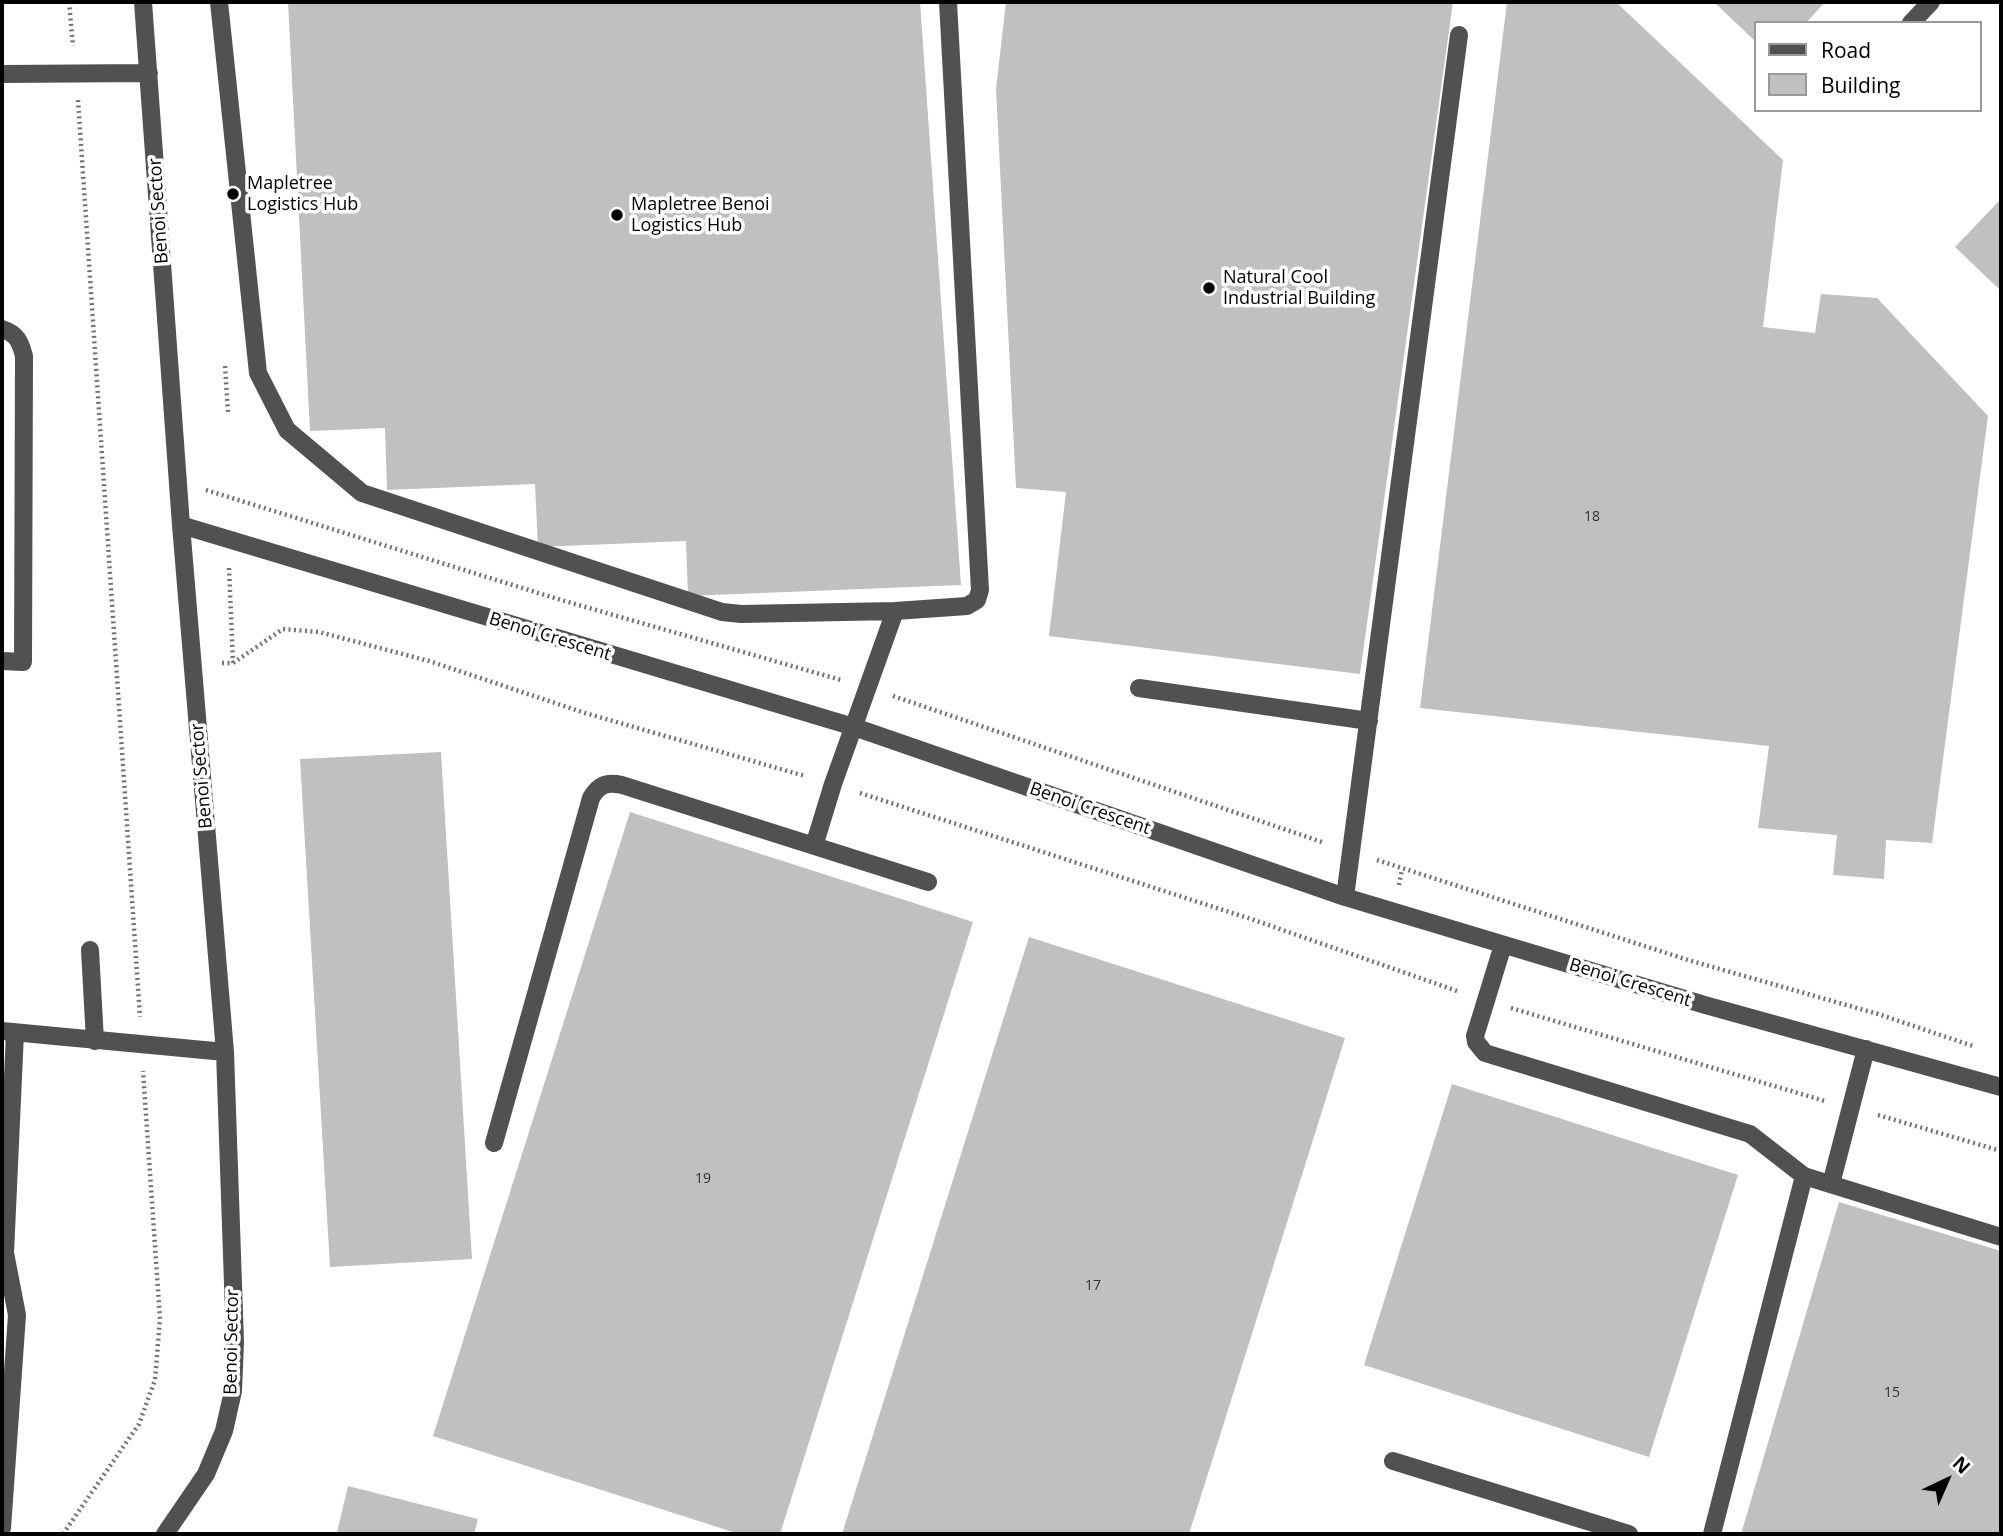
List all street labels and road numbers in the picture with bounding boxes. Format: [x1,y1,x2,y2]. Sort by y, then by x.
street label: Benoi Sector [145,157,173,265]
street label: Benoi Crescent [486,608,614,666]
street label: Benoi Sector [187,722,217,830]
street label: Benoi Crescent [1027,778,1153,840]
street label: Benoi Crescent [1566,954,1694,1012]
street label: Benoi Sector [220,1289,244,1395]

